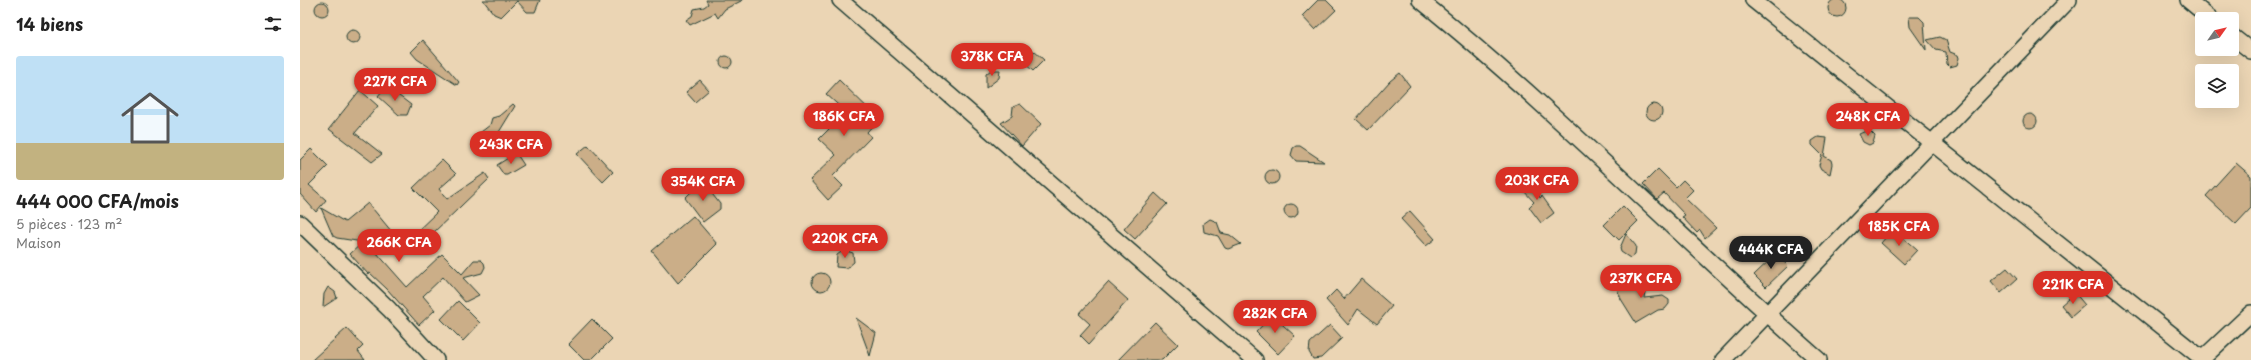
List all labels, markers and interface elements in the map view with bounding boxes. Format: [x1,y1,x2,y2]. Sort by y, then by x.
text: 14 biens [16,11,83,37]
north arrow [2195,12,2239,56]
map controls [2195,12,2239,108]
icon: filters [262,13,284,35]
pin: 378K CFA [951,43,1033,77]
text: 378K CFA [960,46,1024,65]
button: layers [2195,64,2239,108]
pin: 227K CFA [354,68,436,102]
text: 227K CFA [363,71,427,90]
icon: home [114,82,186,154]
pin: 186K CFA [803,103,885,137]
pin: 248K CFA [1827,103,1909,137]
text: 186K CFA [813,106,875,125]
text: 248K CFA [1835,106,1901,125]
pin: 243K CFA [470,131,552,165]
text: 243K CFA [479,134,543,153]
pin: 203K CFA [1496,167,1578,201]
pin: 354K CFA [662,168,744,202]
text: 203K CFA [1504,170,1570,189]
text: 354K CFA [670,171,736,190]
text: 444 000 CFA/mois [16,188,179,214]
pin: 185K CFA [1858,213,1940,247]
text: 5 pièces · 123 m² [16,214,122,233]
text: 185K CFA [1868,216,1930,235]
pin: 220K CFA [804,225,886,259]
text: 220K CFA [812,228,878,247]
pin: 266K CFA [358,229,440,263]
text: 266K CFA [366,232,432,251]
text: Maison [16,233,61,252]
pin: 444K CFA [1730,236,1812,270]
text: 444K CFA [1738,239,1804,258]
pin: 237K CFA [1600,265,1682,299]
text: 237K CFA [1609,268,1673,287]
pin: 221K CFA [2032,271,2114,305]
text: 221K CFA [2042,274,2104,293]
pin: 282K CFA [1234,300,1316,334]
text: 282K CFA [1242,303,1308,322]

